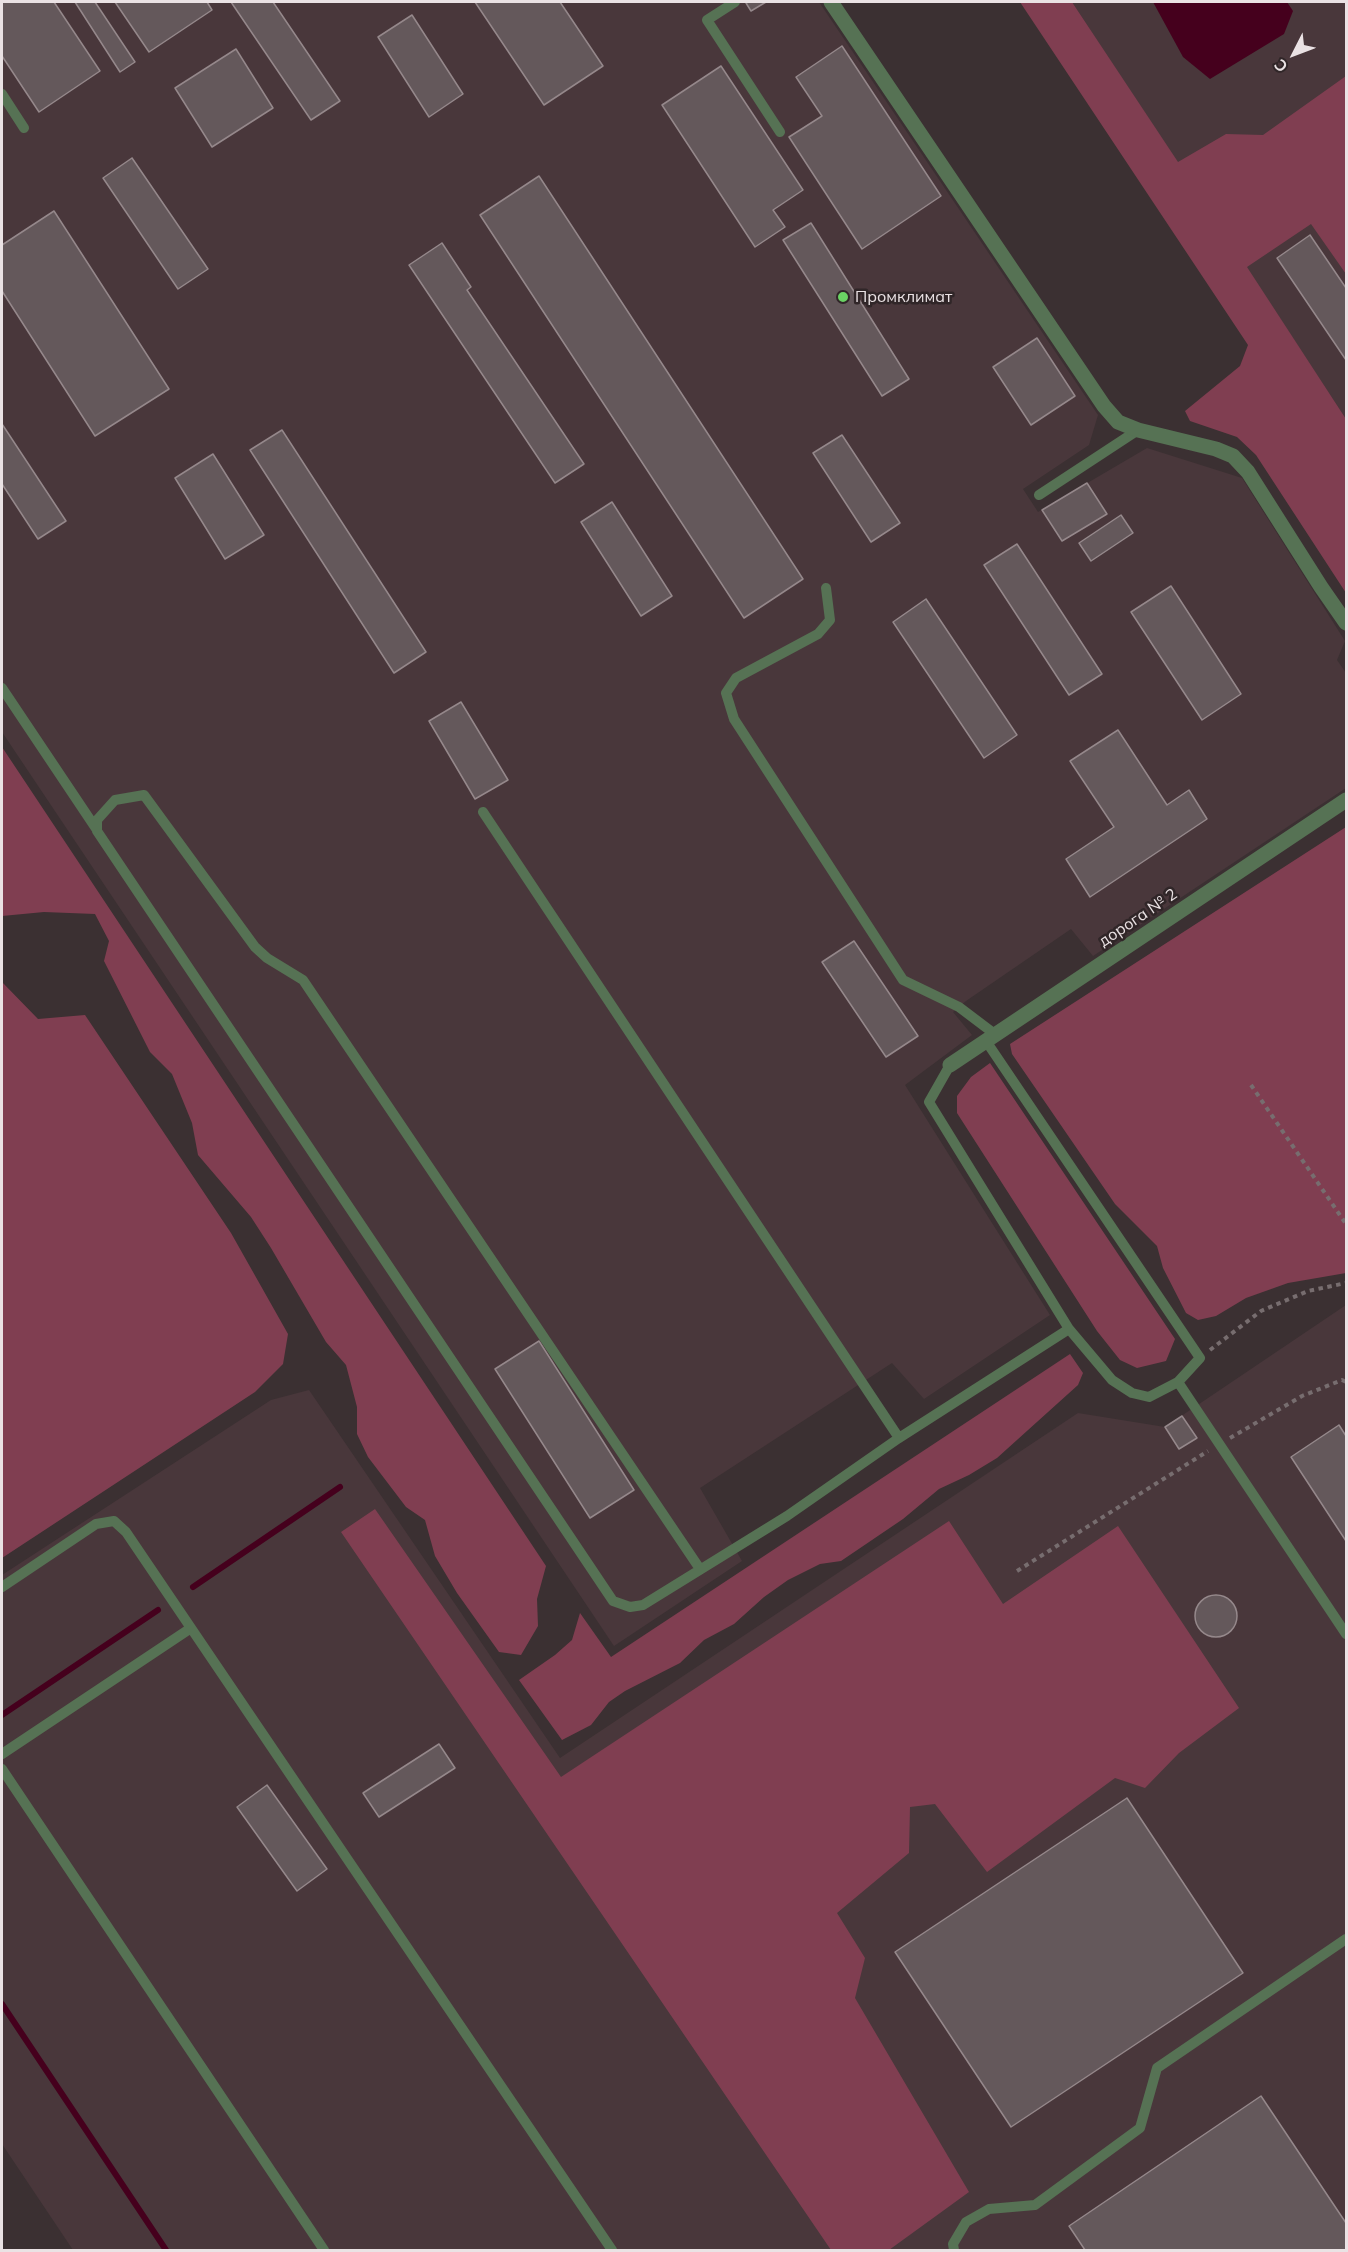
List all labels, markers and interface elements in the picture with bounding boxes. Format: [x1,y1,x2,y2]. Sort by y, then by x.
north arrow [1264,24,1324,84]
text: С [1270,55,1292,77]
place label: Промклимат [855,287,952,307]
marker: Промклимат [836,290,850,304]
street label: дорога № 2 [1095,885,1181,951]

